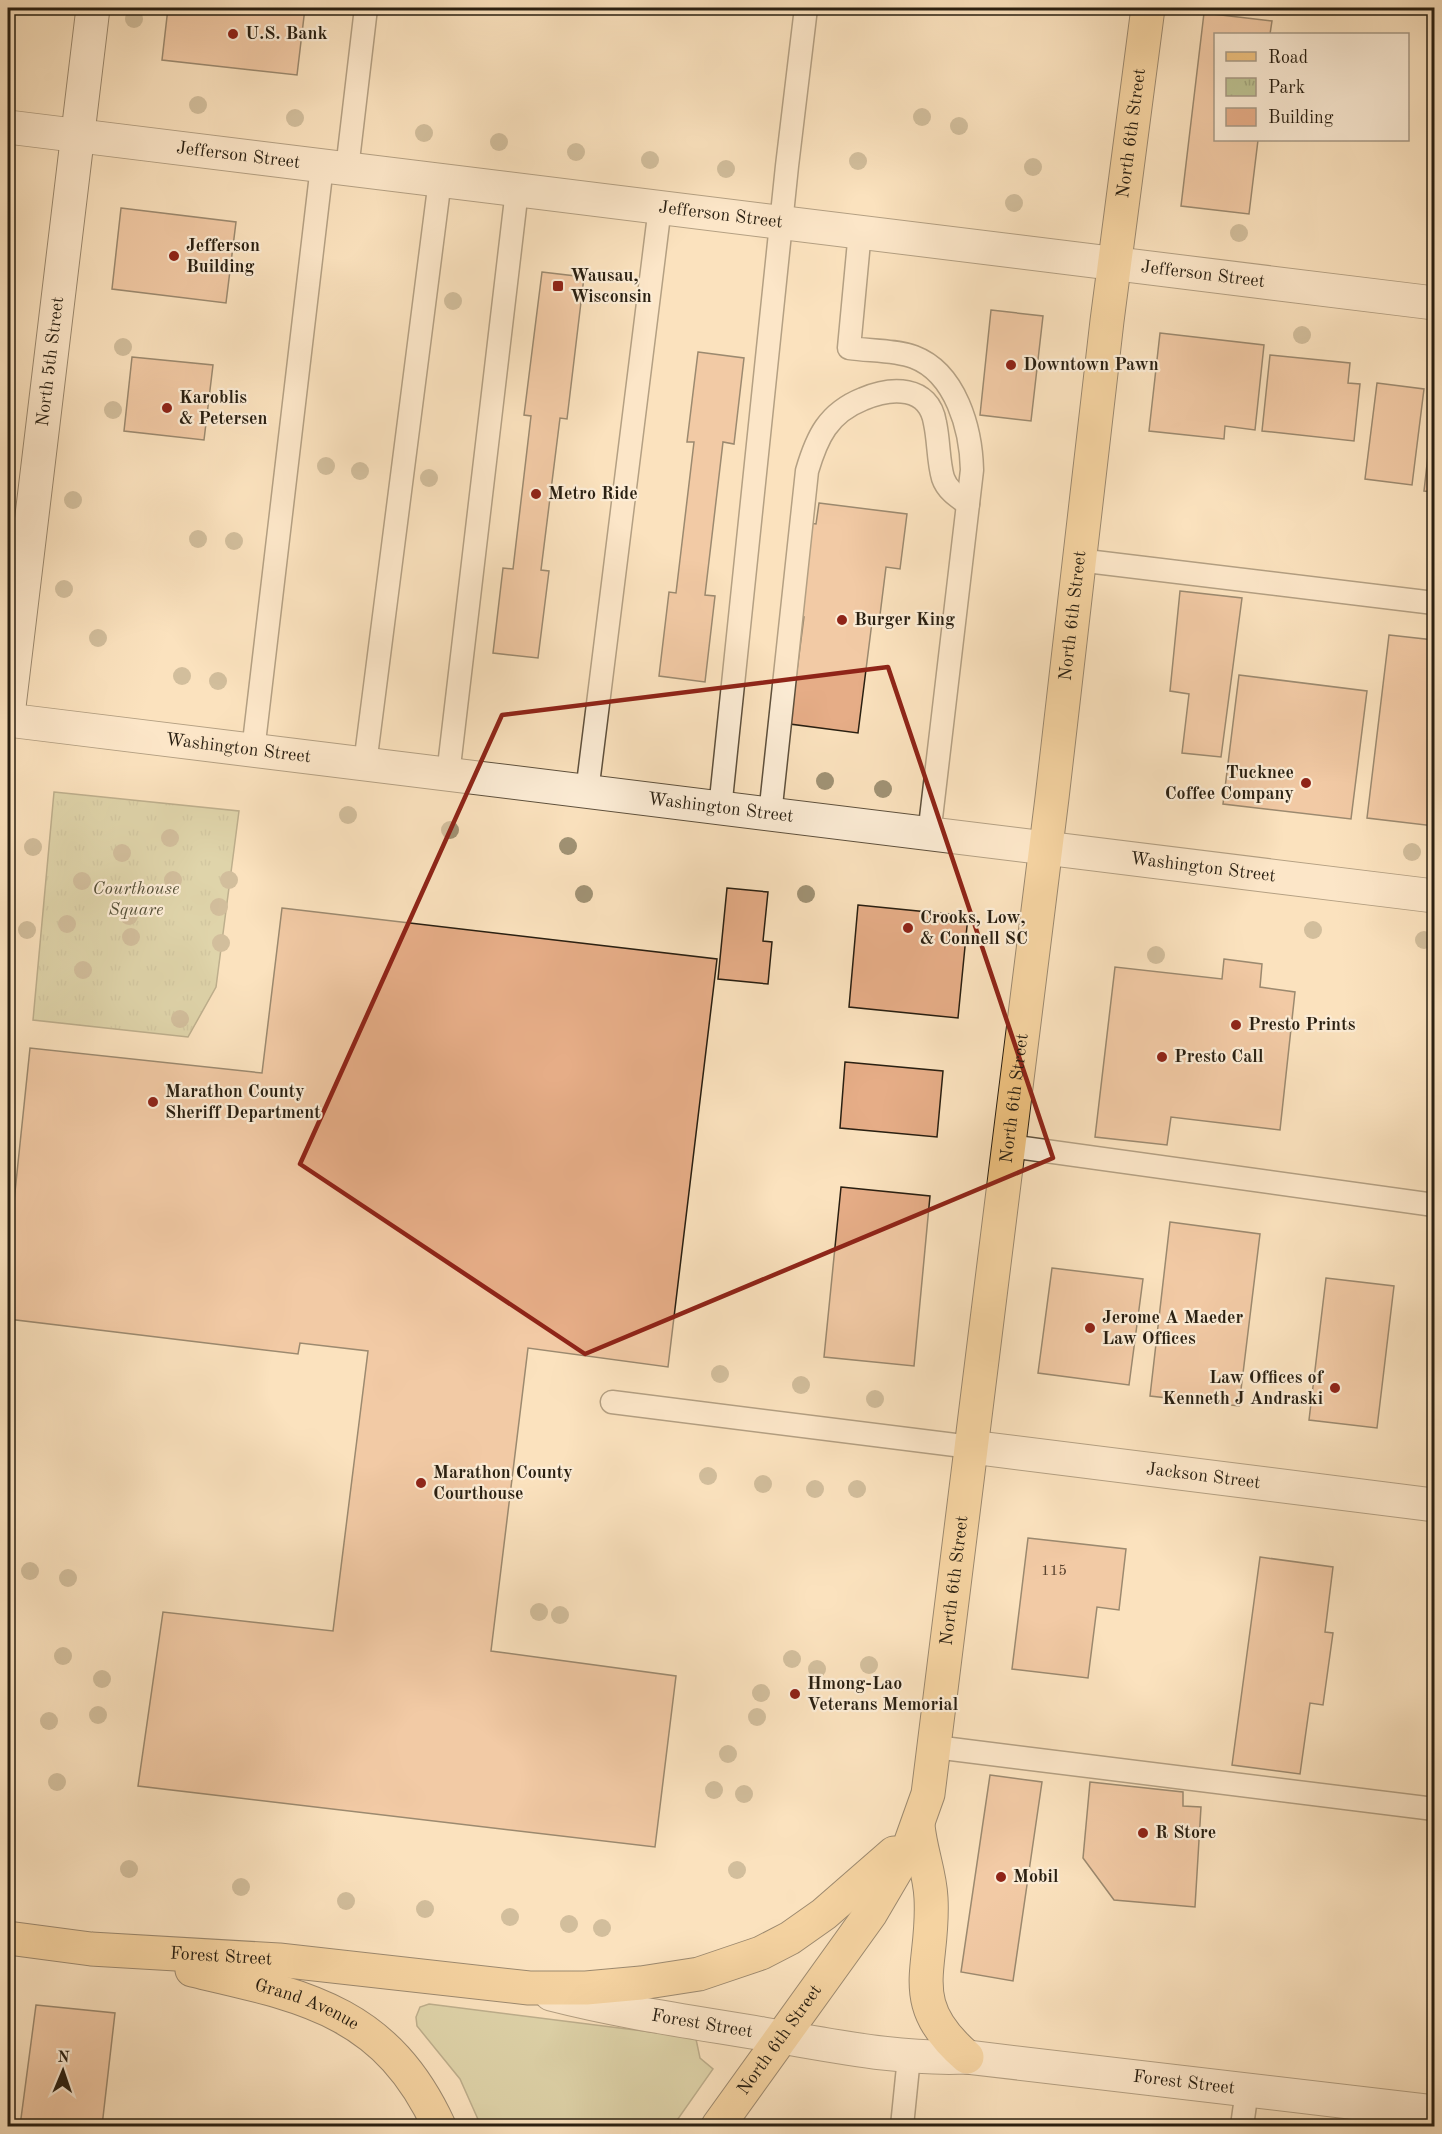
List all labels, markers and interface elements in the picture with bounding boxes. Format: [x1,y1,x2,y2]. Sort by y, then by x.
place label: U.S. Bank [245,25,328,43]
marker: U.S. Bank [226,27,240,41]
legend [1214,33,1409,141]
text: Road [1268,49,1308,67]
street label: North 6th Street [1114,67,1149,199]
text: Park [1268,79,1305,97]
text: Building [1268,109,1334,127]
street label: Jefferson Street [175,139,301,172]
street label: Jefferson Street [658,198,784,232]
place label: Jefferson Building [186,237,260,276]
marker: Jefferson Building [167,249,181,263]
street label: Jefferson Street [1140,258,1266,291]
place label: Wausau, Wisconsin [570,267,652,306]
marker: Wausau, Wisconsin [551,279,565,293]
street label: North 5th Street [34,296,67,428]
place label: Downtown Pawn [1023,356,1159,374]
marker: Downtown Pawn [1004,358,1018,372]
place label: Karoblis & Petersen [179,389,268,428]
marker: Karoblis & Petersen [160,401,174,415]
place label: Metro Ride [548,485,638,503]
marker: Metro Ride [529,487,543,501]
street label: North 6th Street [1057,550,1089,682]
place label: Burger King [854,611,955,629]
marker: Burger King [835,613,849,627]
street label: Washington Street [164,731,312,766]
place label: Tucknee Coffee Company [1165,764,1294,803]
marker: Tucknee Coffee Company [1299,776,1313,790]
street label: Washington Street [647,790,794,826]
street label: Washington Street [1129,850,1277,885]
park label: Courthouse Square [93,880,179,919]
place label: Crooks, Low, & Connell SC [920,909,1028,948]
marker: Crooks, Low, & Connell SC [901,921,915,935]
place label: Presto Prints [1248,1016,1356,1034]
marker: Presto Prints [1229,1018,1243,1032]
street label: North 6th Street [998,1032,1032,1164]
place label: Presto Call [1174,1048,1264,1066]
marker: Presto Call [1155,1050,1169,1064]
place label: Marathon County Sheriff Department [165,1083,321,1122]
marker: Marathon County Sheriff Department [146,1095,160,1109]
place label: Jerome A Maeder Law Offices [1102,1309,1243,1348]
marker: Jerome A Maeder Law Offices [1083,1321,1097,1335]
place label: Law Offices of Kenneth J Andraski [1162,1369,1325,1408]
marker: Law Offices of Kenneth J Andraski [1328,1381,1342,1395]
street label: Jackson Street [1145,1460,1261,1492]
place label: Marathon County Courthouse [433,1464,573,1503]
marker: Marathon County Courthouse [414,1476,428,1490]
street label: North 6th Street [938,1514,972,1646]
house number: 115 [1041,1564,1067,1579]
place label: Hmong-Lao Veterans Memorial [807,1675,959,1714]
marker: Hmong-Lao Veterans Memorial [788,1687,802,1701]
place label: R Store [1155,1824,1216,1842]
marker: R Store [1136,1826,1150,1840]
place label: Mobil [1013,1868,1059,1886]
marker: Mobil [994,1870,1008,1884]
street label: Forest Street [169,1945,273,1969]
street label: Grand Avenue [253,1976,362,2033]
street label: North 6th Street [734,1982,825,2098]
street label: Forest Street [650,2006,754,2041]
north arrow [33,2041,93,2101]
text: N [57,2050,71,2066]
street label: Forest Street [1132,2068,1236,2097]

